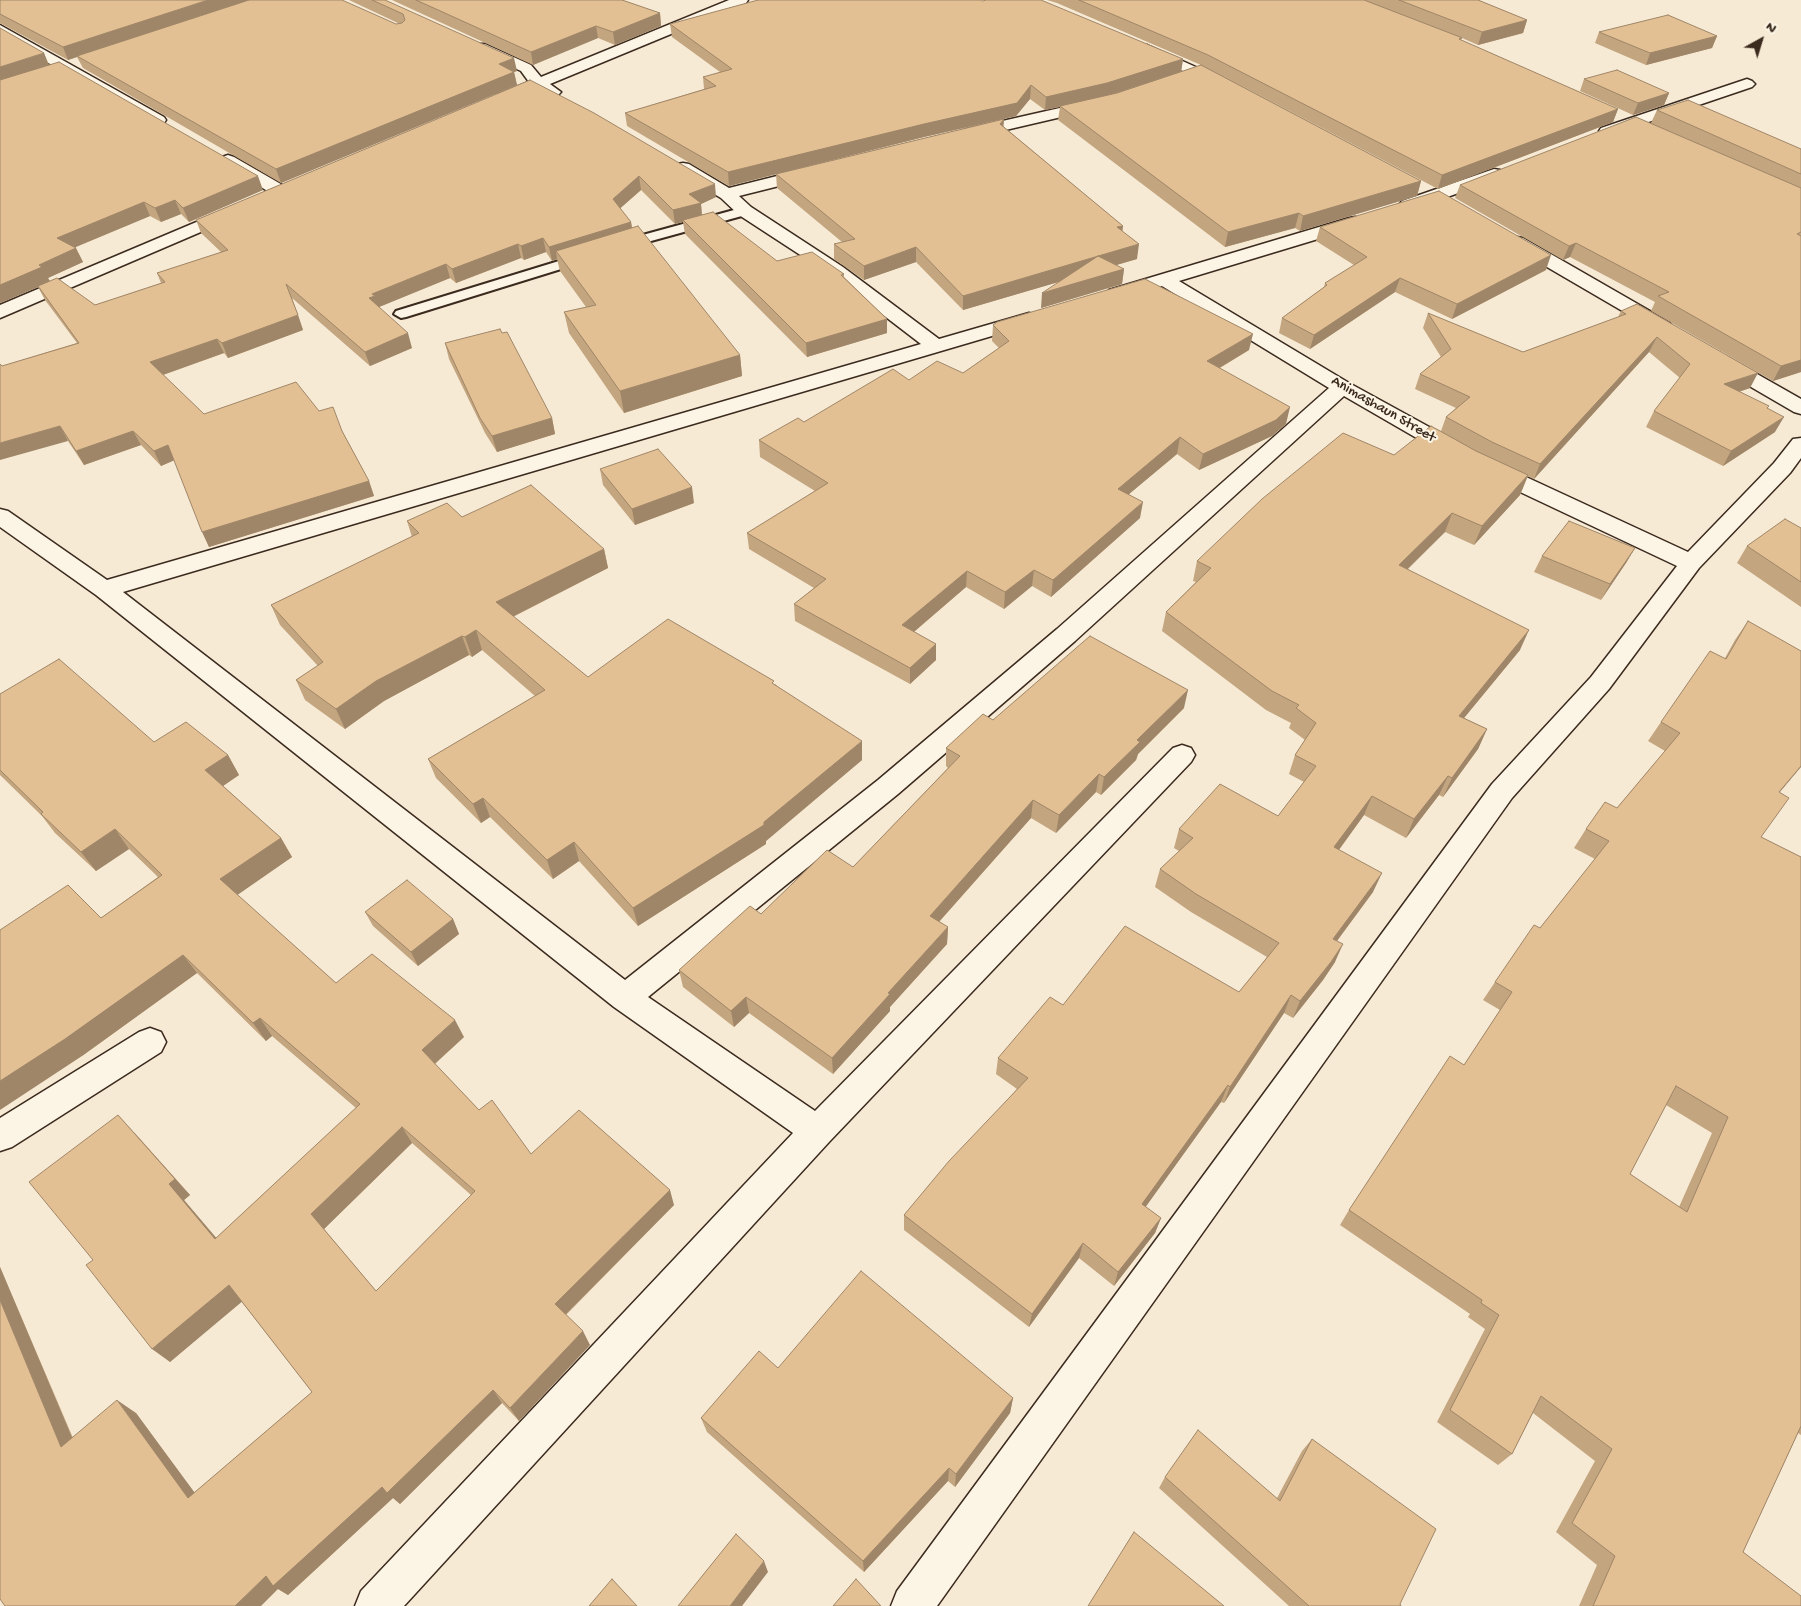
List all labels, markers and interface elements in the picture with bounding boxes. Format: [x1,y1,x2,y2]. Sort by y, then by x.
north arrow [1736,15,1786,65]
text: N [1762,18,1780,37]
street label: Animashaun Street [1327,373,1439,447]

